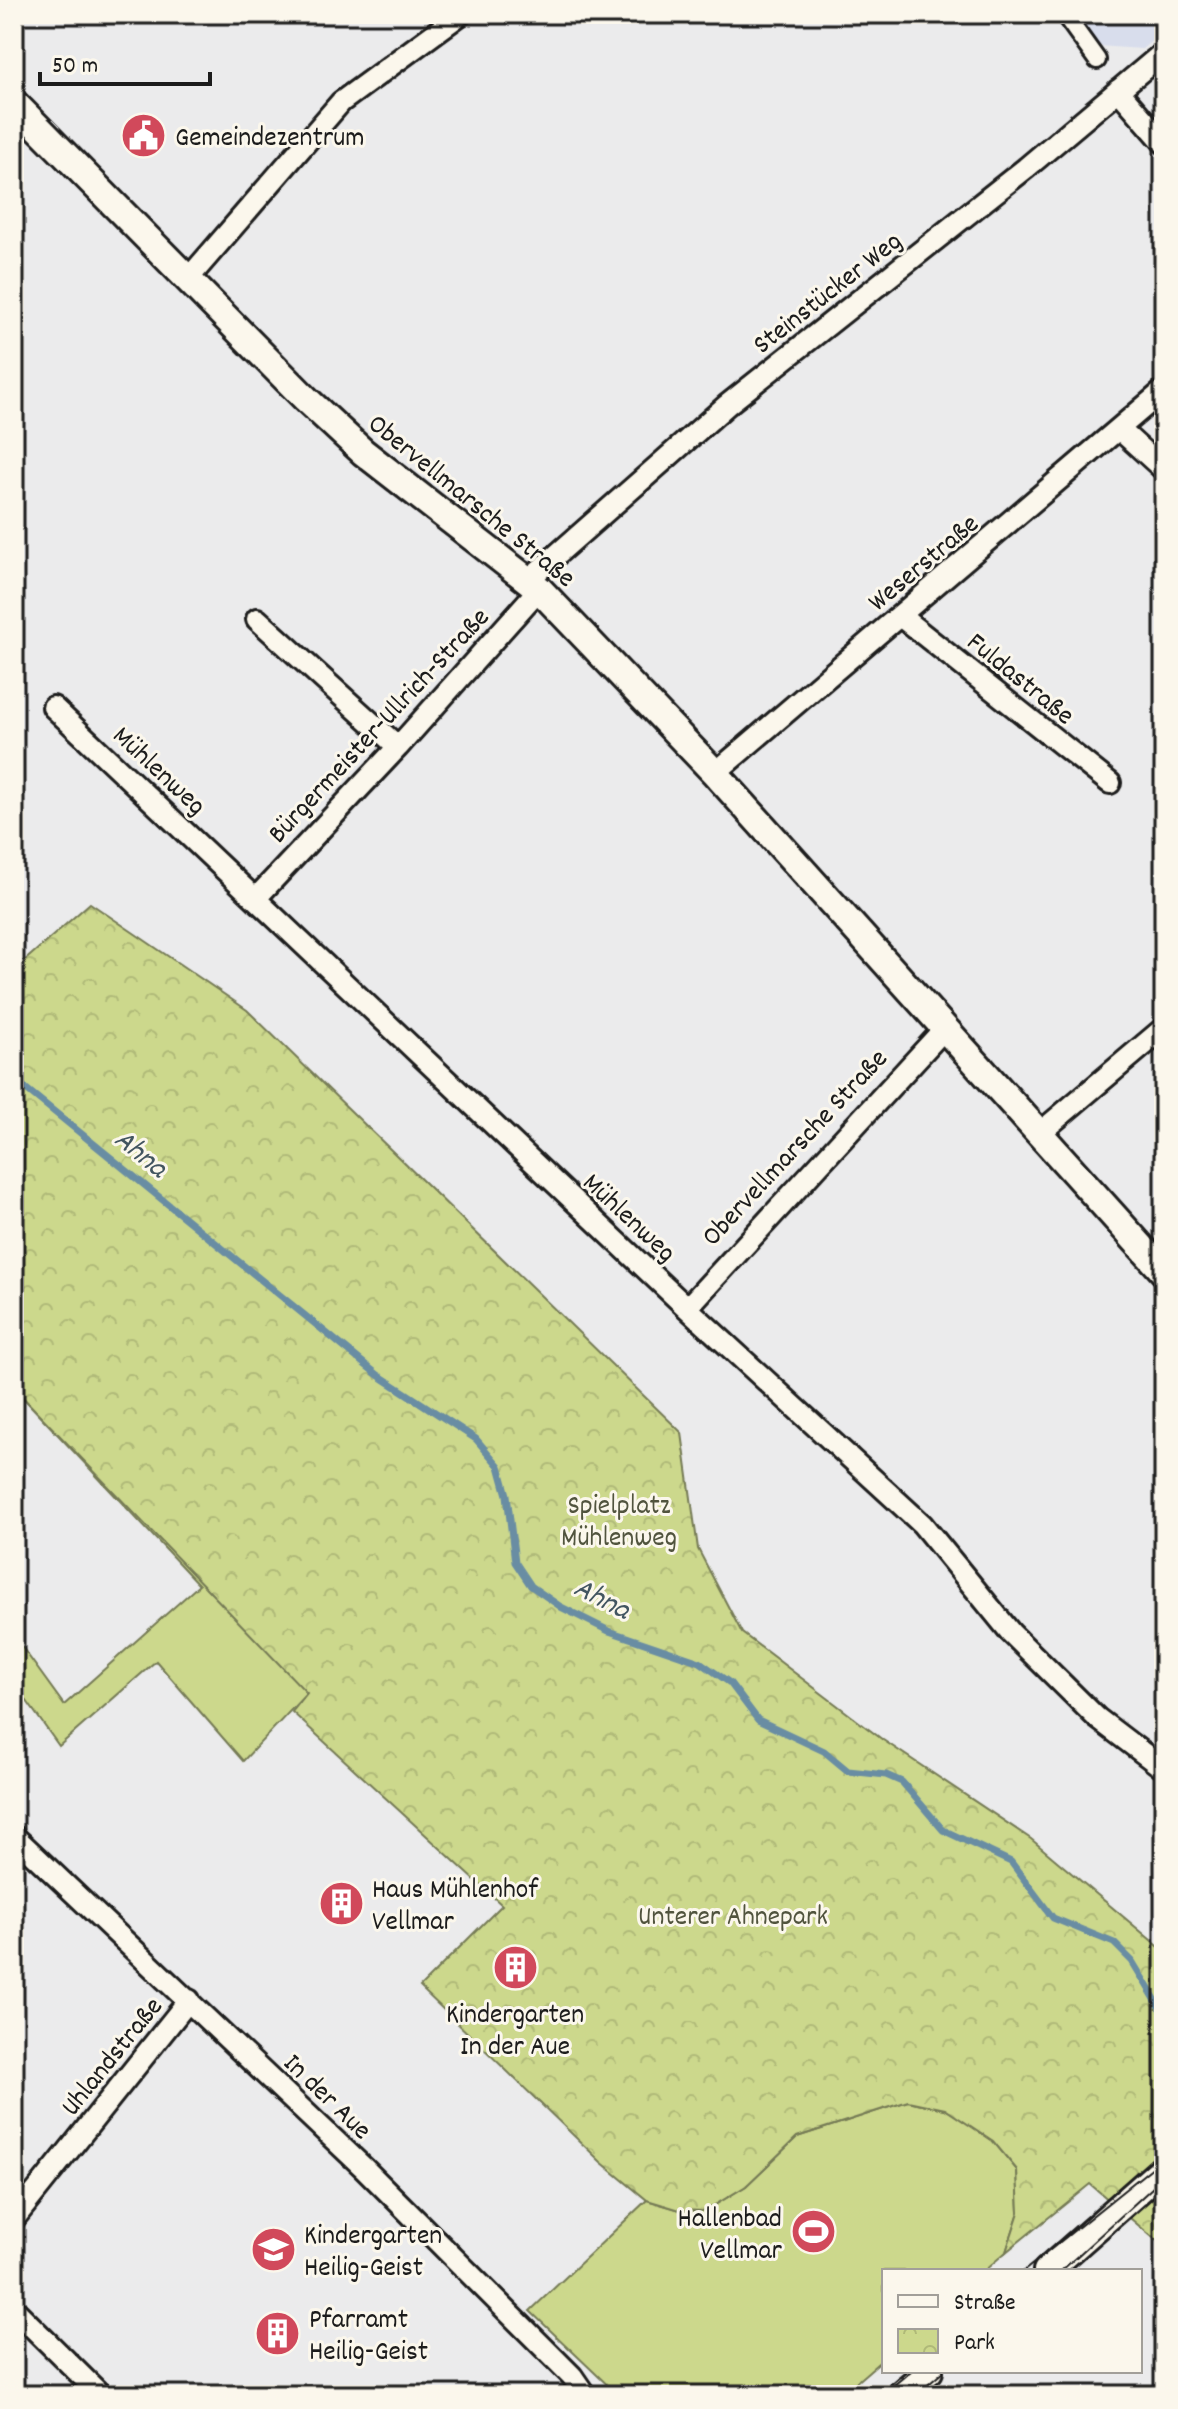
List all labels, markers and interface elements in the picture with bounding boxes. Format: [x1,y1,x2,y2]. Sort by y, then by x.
scale bar [40,36,210,86]
text: 50 m [52,50,98,84]
public building icon: Gemeindezentrum [120,111,168,159]
place label: Gemeindezentrum [175,120,364,160]
street label: Steinstücker Weg [746,224,912,366]
street label: Obervellmarsche Straße [357,406,582,599]
street label: Weserstraße [861,506,989,623]
street label: Bürgermeister-Ullrich-Straße [260,601,501,854]
street label: Fuldastraße [956,625,1081,737]
street label: Mühlenweg [102,719,214,827]
street label: Obervellmarsche Straße [694,1042,899,1257]
water label: Ahna [103,1121,177,1192]
street label: Mühlenweg [572,1166,684,1274]
park label: Spielplatz Mühlenweg [561,1488,677,1560]
water label: Ahna [565,1569,638,1634]
place label: Haus Mühlenhof Vellmar [372,1872,539,1944]
building icon: Haus Mühlenhof Vellmar [317,1879,365,1927]
park label: Unterer Ahnepark [638,1899,828,1939]
building icon: Kindergarten In der Aue [491,1944,539,1992]
street label: Uhlandstraße [53,1990,175,2126]
place label: Kindergarten In der Aue [446,1997,584,2069]
street label: In der Aue [272,2046,379,2151]
place label: Hallenbad Vellmar [678,2201,783,2273]
sports icon: Hallenbad Vellmar [789,2208,837,2256]
place label: Kindergarten Heilig-Geist [304,2218,442,2290]
school or university icon: Kindergarten Heilig-Geist [249,2225,297,2273]
legend [882,2269,1142,2373]
text: Straße [954,2287,1016,2321]
place label: Pfarramt Heilig-Geist [309,2302,428,2374]
building icon: Pfarramt Heilig-Geist [254,2309,302,2357]
text: Park [954,2327,995,2361]

